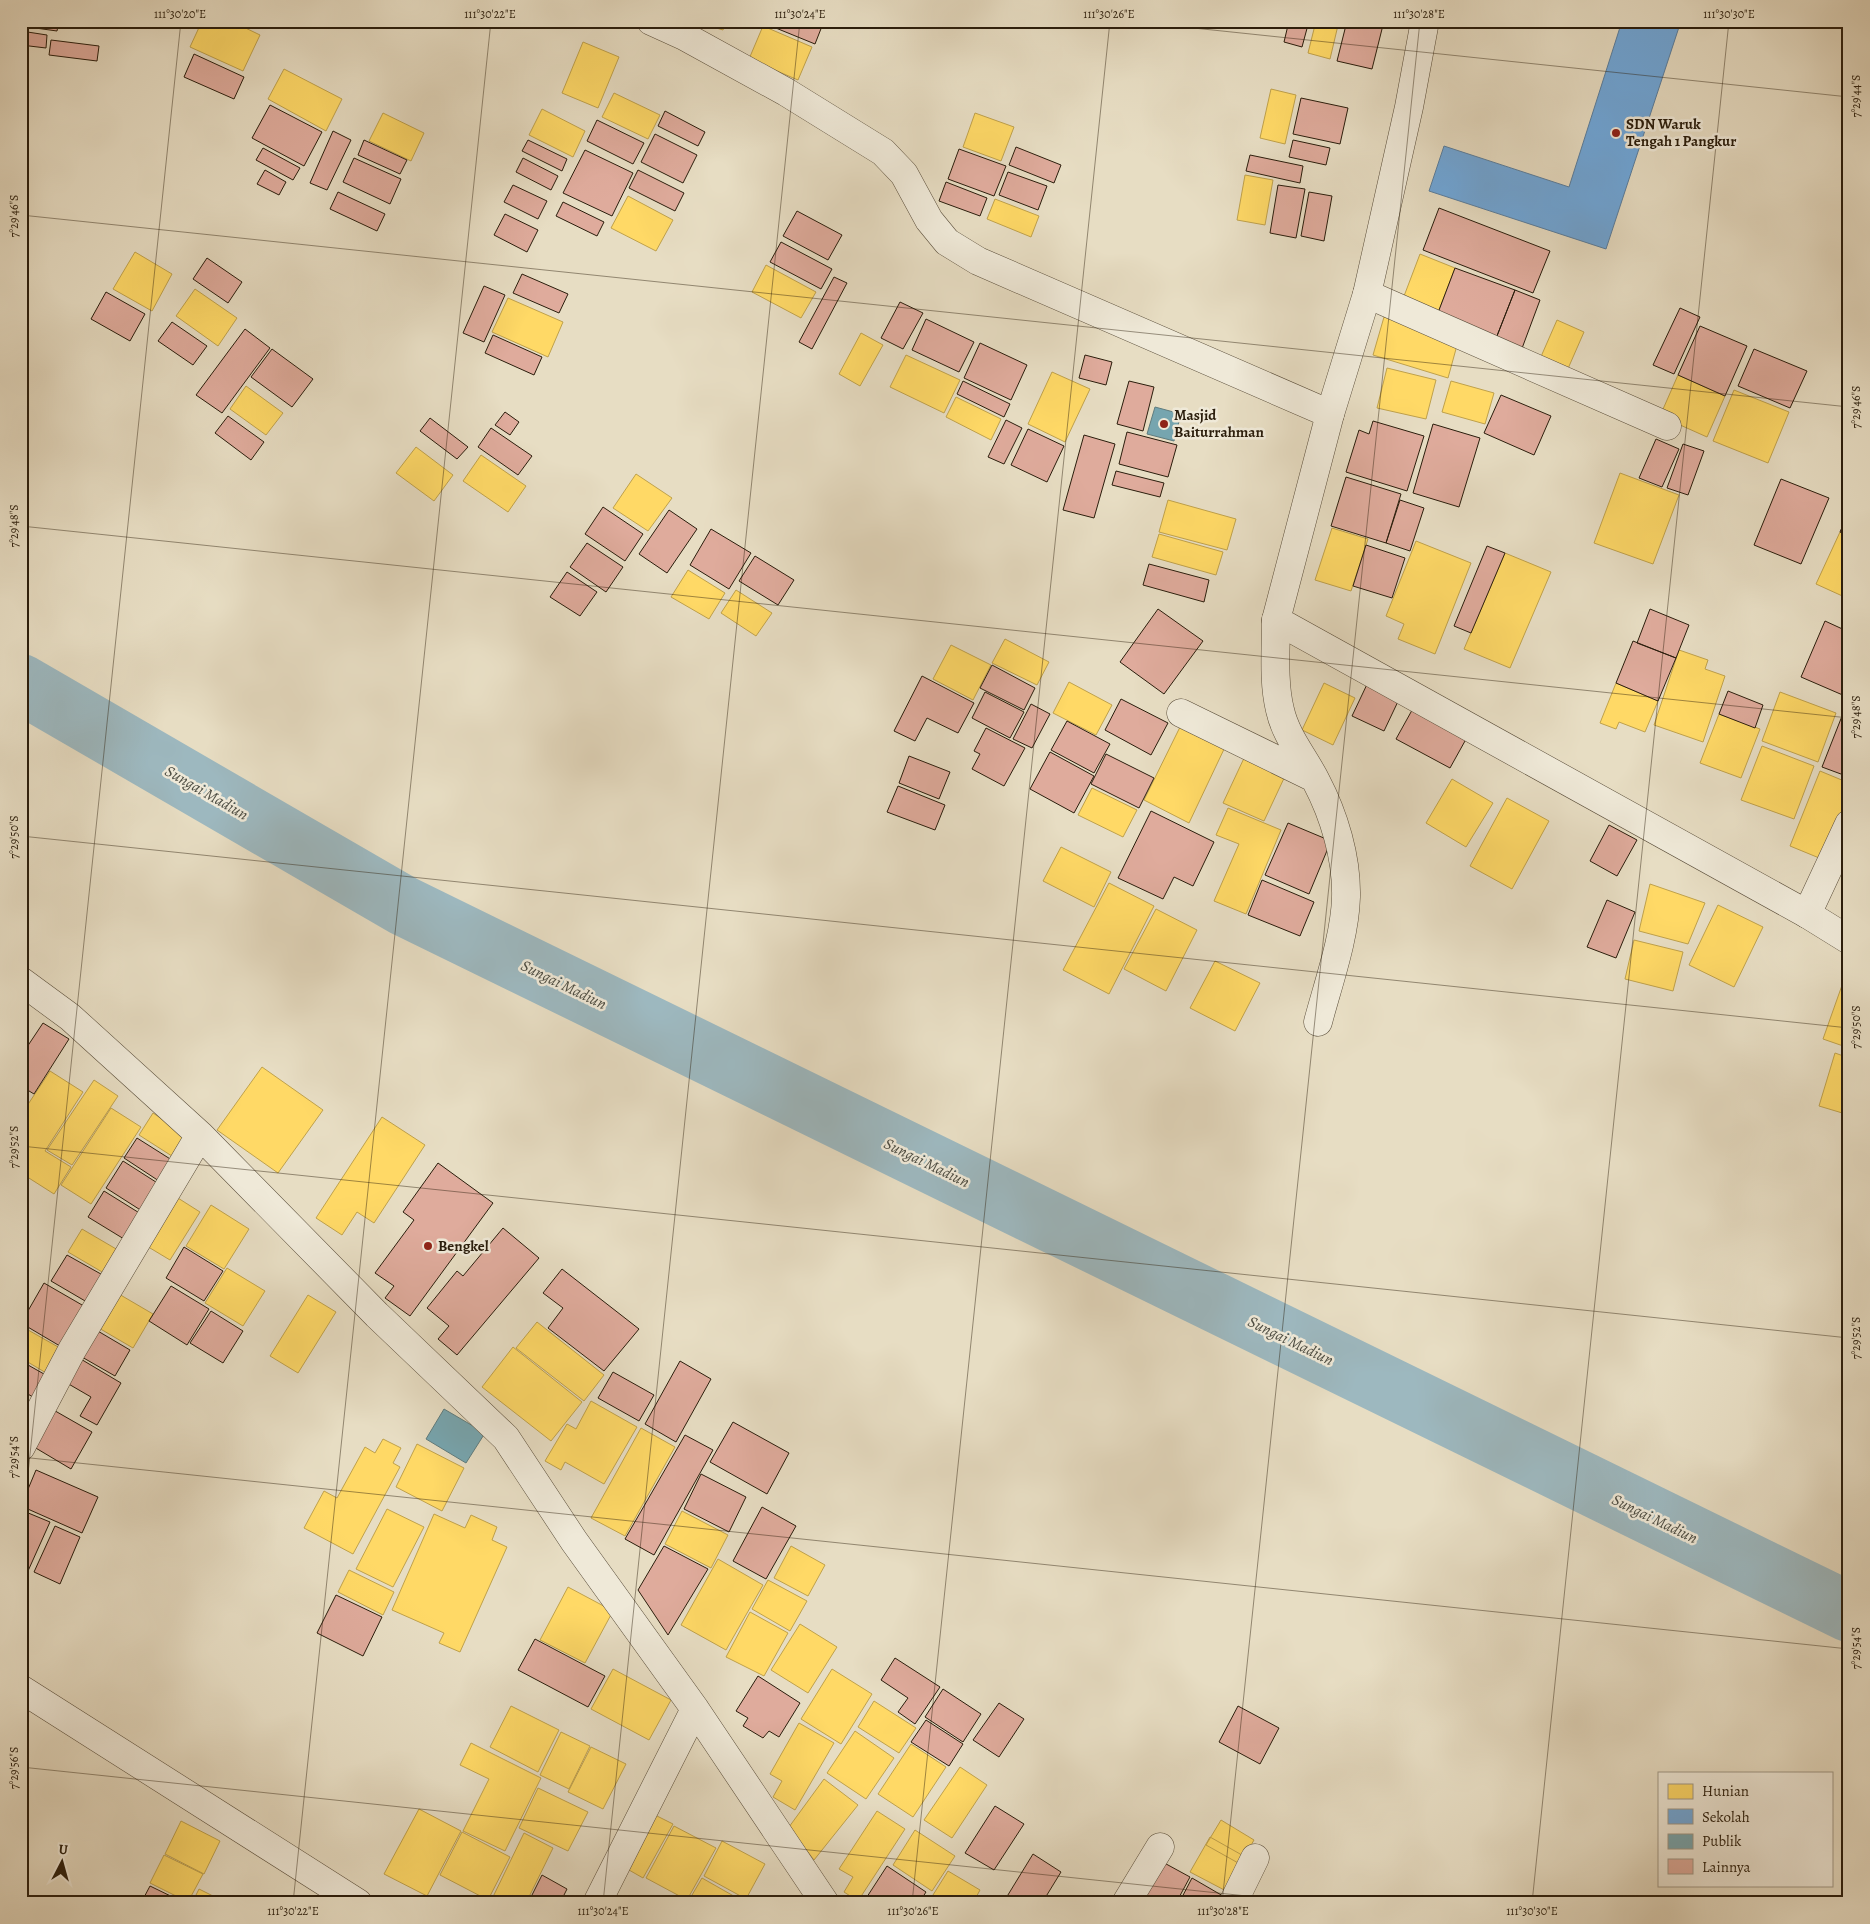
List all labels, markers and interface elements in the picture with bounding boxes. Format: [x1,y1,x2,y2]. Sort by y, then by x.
text: 111°30'20"E [154,6,206,22]
text: 111°30'22"E [464,6,516,22]
text: 111°30'24"E [774,6,826,22]
text: 111°30'26"E [1083,6,1135,22]
text: 111°30'28"E [1393,6,1445,22]
text: 111°30'30"E [1703,6,1755,22]
text: 7°29'44"S [1848,75,1864,117]
place label: SDN Waruk Tengah 1 Pangkur [1626,114,1736,151]
marker: SDN Waruk Tengah 1 Pangkur [1610,127,1622,139]
text: 7°29'46"S [6,195,22,237]
text: 7°29'46"S [1848,386,1864,428]
place label: Masjid Baiturrahman [1174,405,1265,442]
marker: Masjid Baiturrahman [1158,418,1170,430]
text: 7°29'48"S [6,504,22,548]
text: 7°29'48"S [1848,695,1864,739]
water label: Sungai Madiun [161,760,252,826]
text: 7°29'50"S [6,815,22,859]
water label: Sungai Madiun [517,955,610,1015]
text: 7°29'50"S [1848,1005,1864,1049]
text: 7°29'52"S [6,1126,22,1168]
water label: Sungai Madiun [880,1133,973,1193]
place label: Bengkel [438,1236,489,1256]
marker: Bengkel [422,1240,434,1252]
water label: Sungai Madiun [1244,1311,1337,1371]
text: 7°29'52"S [1848,1317,1864,1359]
text: 7°29'54"S [6,1436,22,1478]
water label: Sungai Madiun [1608,1489,1701,1549]
text: 7°29'54"S [1848,1627,1864,1669]
text: 7°29'56"S [6,1747,22,1789]
legend [1658,1772,1832,1886]
text: Hunian [1702,1781,1749,1801]
text: Sekolah [1702,1807,1750,1827]
text: Publik [1702,1831,1742,1851]
north arrow [38,1836,88,1886]
text: U [58,1840,69,1859]
text: Lainnya [1702,1857,1750,1877]
text: 111°30'22"E [267,1903,319,1919]
text: 111°30'24"E [577,1903,629,1919]
text: 111°30'26"E [887,1903,939,1919]
text: 111°30'28"E [1197,1903,1249,1919]
text: 111°30'30"E [1506,1903,1558,1919]

